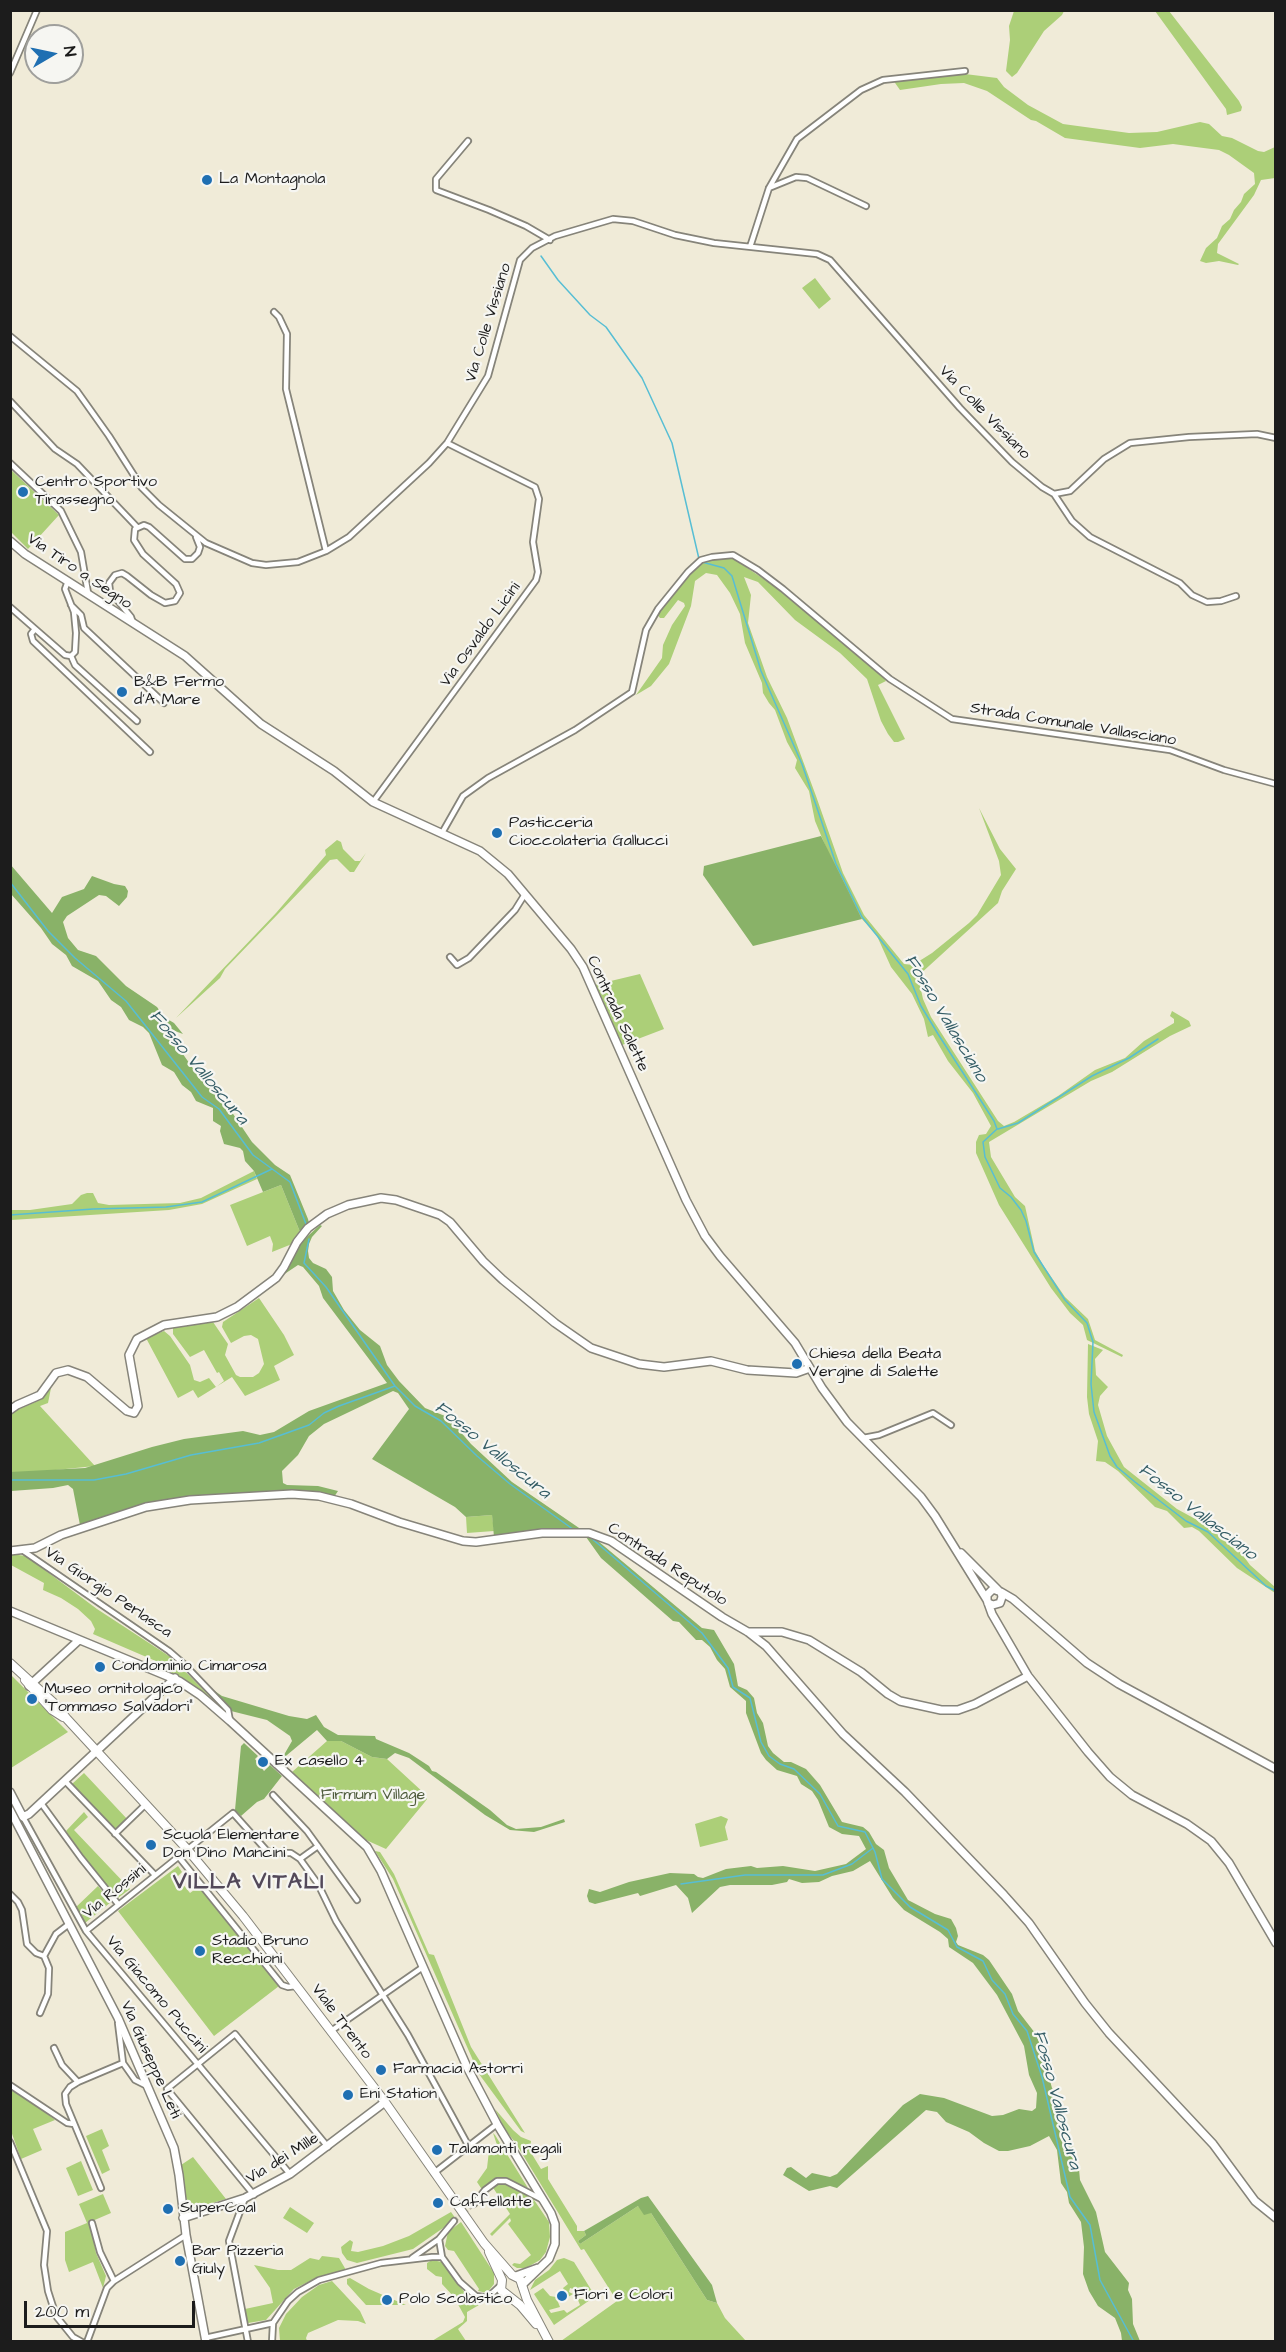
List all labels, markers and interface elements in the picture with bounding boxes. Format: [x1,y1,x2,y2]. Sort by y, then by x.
north arrow [24,24,84,84]
text: N [58,45,81,58]
place label: La Montagnola [219,170,325,190]
marker: La Montagnola [200,173,214,187]
street label: Via Colle Vissiano [462,261,516,385]
street label: Via Colle Vissiano [934,362,1034,464]
place label: Centro Sportivo Tirassegno [35,473,157,511]
marker: Centro Sportivo Tirassegno [16,485,30,499]
street label: Via Tiro a Segno [23,530,135,614]
street label: Via Osvaldo Licini [437,579,525,691]
place label: B&B Fermo d'A Mare [134,673,224,711]
marker: B&B Fermo d'A Mare [115,685,129,699]
street label: Strada Comunale Vallasciano [969,699,1177,751]
place label: Pasticceria Cioccolateria Gallucci [509,814,668,852]
marker: Pasticceria Cioccolateria Gallucci [490,826,504,840]
water label: Fosso Vallasciano [898,951,992,1087]
street label: Contrada Salette [582,953,652,1075]
water label: Fosso Valloscura [144,1006,252,1130]
place label: Chiesa della Beata Vergine di Salette [809,1345,941,1383]
marker: Chiesa della Beata Vergine di Salette [790,1357,804,1371]
water label: Fosso Valloscura [430,1398,554,1504]
water label: Fosso Vallasciano [1133,1460,1261,1566]
street label: Contrada Reputolo [604,1519,730,1611]
street label: Via Giorgio Perlasca [41,1543,175,1643]
place label: Condominio Cimarosa [112,1657,267,1677]
marker: Condominio Cimarosa [93,1660,107,1674]
place label: Museo ornitologico "Tommaso Salvadori" [44,1680,193,1718]
marker: Museo ornitologico "Tommaso Salvadori" [25,1692,39,1706]
place label: Ex casello 4 [275,1752,365,1772]
marker: Ex casello 4 [256,1755,270,1769]
park label: Firmum Village [321,1786,425,1806]
place label: Scuola Elementare Don Dino Mancini [163,1826,299,1864]
marker: Scuola Elementare Don Dino Mancini [144,1838,158,1852]
street label: Via Rossini [79,1861,151,1923]
district label: VILLA VITALI [173,1870,325,1896]
place label: Stadio Bruno Recchioni [212,1932,308,1970]
street label: Via Giacomo Puccini [101,1933,211,2057]
marker: Stadio Bruno Recchioni [193,1944,207,1958]
street label: Viale Trento [307,1981,375,2063]
street label: Via Giuseppe Leti [115,1998,185,2122]
water label: Fosso Valloscura [1027,2028,1085,2172]
place label: Farmacia Astorri [393,2060,523,2080]
marker: Farmacia Astorri [374,2063,388,2077]
place label: Eni Station [360,2085,437,2105]
marker: Eni Station [341,2088,355,2102]
street label: Via dei Mille [243,2129,323,2189]
place label: Talamonti regali [449,2140,561,2160]
marker: Talamonti regali [430,2143,444,2157]
place label: Caffellatte [450,2193,532,2213]
marker: Caffellatte [431,2196,445,2210]
place label: SuperCoal [180,2199,256,2219]
marker: SuperCoal [161,2202,175,2216]
place label: Bar Pizzeria Giuly [192,2242,283,2280]
marker: Bar Pizzeria Giuly [173,2254,187,2268]
place label: Fiori e Colori [574,2286,672,2306]
scale bar [27,2289,198,2327]
marker: Fiori e Colori [555,2289,569,2303]
place label: Polo Scolastico [399,2290,512,2310]
marker: Polo Scolastico [380,2293,394,2307]
text: 200 m [35,2299,89,2324]

